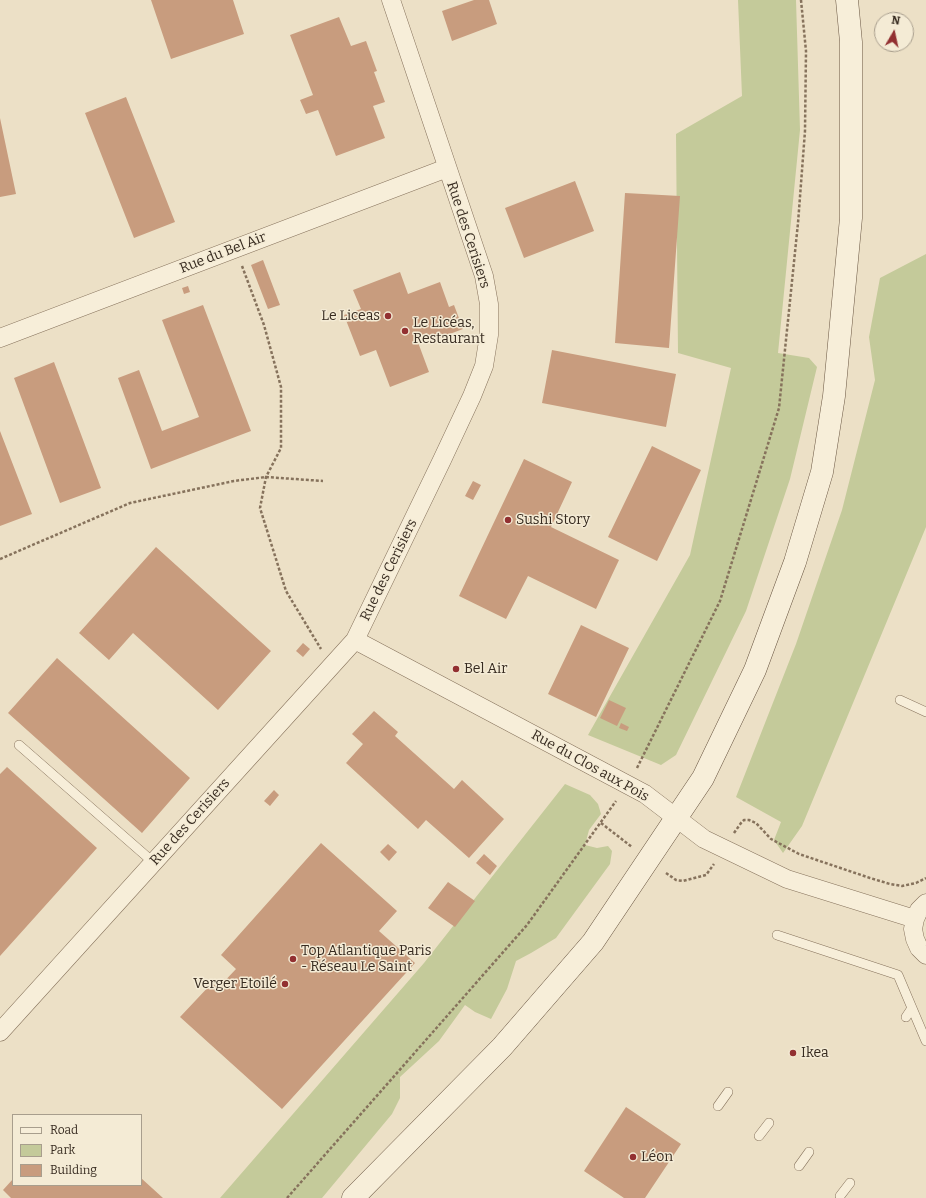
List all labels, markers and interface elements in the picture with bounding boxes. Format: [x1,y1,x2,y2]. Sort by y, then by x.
north arrow [874,12,914,52]
text: N [891,14,901,28]
street label: Rue des Cerisiers [443,179,493,291]
street label: Rue du Bel Air [177,229,269,277]
place label: Le Liceas [321,308,380,324]
marker: Le Liceas [383,311,393,321]
place label: Le Licéas, Restaurant [413,315,485,348]
marker: Le Licéas, Restaurant [400,326,410,336]
place label: Sushi Story [516,512,590,528]
marker: Sushi Story [503,515,513,525]
street label: Rue des Cerisiers [357,516,421,624]
place label: Bel Air [464,661,507,677]
marker: Bel Air [451,664,461,674]
street label: Rue du Clos aux Pois [528,727,652,805]
street label: Rue des Cerisiers [147,775,233,869]
place label: Top Atlantique Paris - Réseau Le Saint [301,943,431,976]
marker: Top Atlantique Paris - Réseau Le Saint [288,954,298,964]
place label: Verger Etoilé [193,976,277,992]
marker: Verger Etoilé [280,979,290,989]
place label: Ikea [801,1045,829,1061]
marker: Ikea [788,1048,798,1058]
legend [12,1114,142,1186]
text: Road [50,1123,78,1137]
text: Park [50,1143,75,1157]
place label: Léon [641,1149,673,1165]
marker: Léon [628,1152,638,1162]
text: Building [50,1163,97,1177]

